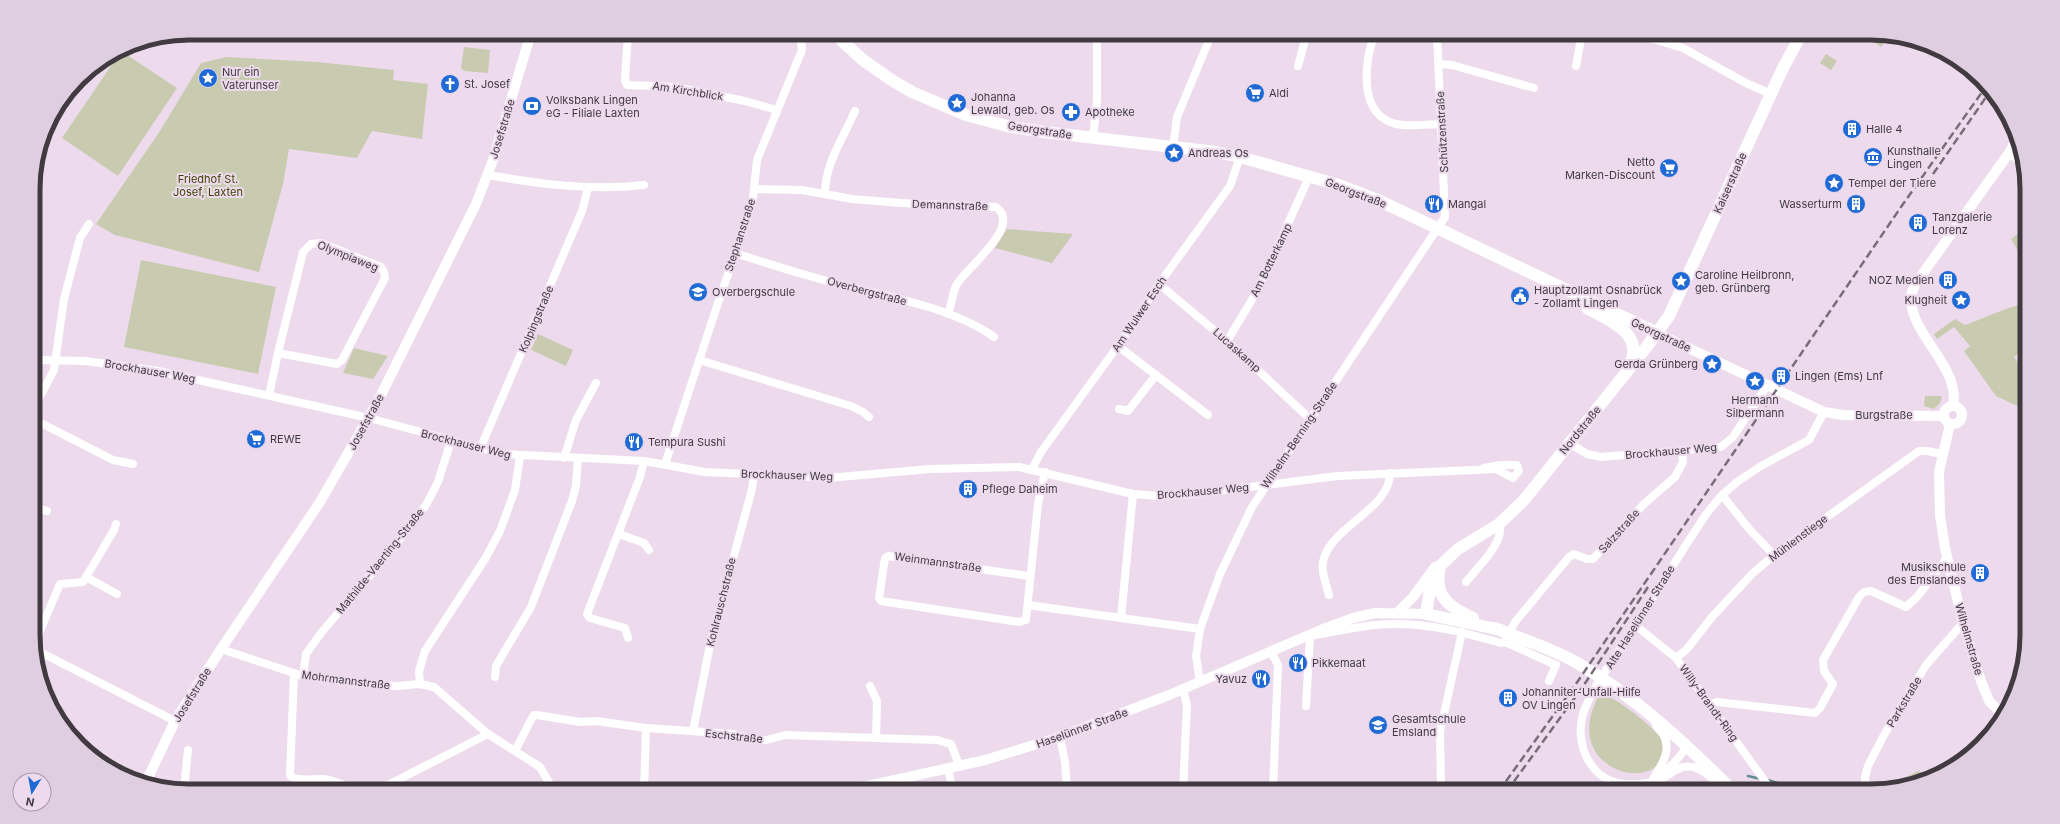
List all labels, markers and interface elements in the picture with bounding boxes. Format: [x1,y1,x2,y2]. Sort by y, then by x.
place label: Nur ein Vaterunser [222,65,279,92]
place icon: Nur ein Vaterunser [197,67,219,89]
church icon: St. Josef [439,73,461,95]
place label: St. Josef [464,77,510,91]
street label: Am Kirchblick [652,78,724,104]
supermarket icon: Aldi [1244,82,1266,104]
place label: Aldi [1269,86,1289,100]
place label: Johanna Lewald, geb. Os [971,90,1055,117]
street label: Schützenstraße [1433,91,1451,173]
place icon: Johanna Lewald, geb. Os [946,92,968,114]
place label: Volksbank Lingen eG - Filiale Laxten [546,93,640,120]
bank icon: Volksbank Lingen eG - Filiale Laxten [521,95,543,117]
street label: Josefstraße [486,97,518,161]
pharmacy icon: Apotheke [1060,101,1082,123]
place label: Apotheke [1085,105,1135,119]
street label: Georgstraße [1007,118,1073,142]
building icon: Halle 4 [1841,118,1863,140]
place label: Halle 4 [1866,122,1902,136]
place icon: Andreas Os [1163,142,1185,164]
place label: Kunsthalle Lingen [1887,144,1941,171]
place label: Andreas Os [1188,146,1249,160]
museum icon: Kunsthalle Lingen [1862,146,1884,168]
street label: Kaiserstraße [1710,150,1750,216]
place label: Netto Marken-Discount [1565,155,1655,182]
supermarket icon: Netto Marken-Discount [1658,157,1680,179]
park label: Friedhof St. Josef, Laxten [173,172,243,199]
place icon: Tempel der Tiere [1823,172,1845,194]
street label: Georgstraße [1323,175,1389,211]
place label: Tempel der Tiere [1848,176,1936,190]
restaurant icon: Mangal [1423,193,1445,215]
building icon: Wasserturm [1845,193,1867,215]
street label: Stephanstraße [722,197,758,273]
street label: Demannstraße [912,197,988,213]
place label: Mangal [1448,197,1486,211]
place label: Wasserturm [1779,197,1842,211]
place label: Tanzgalerie Lorenz [1932,210,1992,237]
building icon: Tanzgalerie Lorenz [1907,212,1929,234]
street label: Am Botterkamp [1247,221,1295,299]
street label: Olympiaweg [315,237,381,275]
place label: Caroline Heilbronn, geb. Grünberg [1695,268,1794,295]
building icon: NOZ Medien [1937,269,1959,291]
place icon: Caroline Heilbronn, geb. Grünberg [1670,270,1692,292]
place label: NOZ Medien [1869,273,1934,287]
street label: Overbergstraße [826,274,908,308]
street label: Am Wulwer Esch [1109,274,1169,354]
school or university icon: Overbergschule [687,281,709,303]
street label: Kolpingstraße [516,283,556,355]
place label: Hauptzollamt Osnabrück - Zollamt Lingen [1534,283,1662,310]
place label: Overbergschule [712,285,795,299]
public building icon: Hauptzollamt Osnabrück - Zollamt Lingen [1509,285,1531,307]
place icon: Klugheit [1950,289,1972,311]
place label: Klugheit [1905,293,1947,307]
street label: Georgstraße [1629,315,1693,355]
street label: Lucaskamp [1210,325,1264,375]
place icon: Gerda Grünberg [1701,353,1723,375]
street label: Brockhauser Weg [103,356,197,386]
place label: Gerda Grünberg [1614,357,1698,371]
building icon: Lingen (Ems) Lnf [1770,365,1792,387]
place label: Lingen (Ems) Lnf [1795,369,1883,383]
place icon: Hermann Silbermann [1744,370,1766,392]
street label: Wilhelm-Berning-Straße [1258,379,1340,491]
street label: Josefstraße [345,392,387,452]
place label: Hermann Silbermann [1726,393,1784,420]
street label: Nordstraße [1556,403,1604,457]
street label: Burgstraße [1855,408,1913,422]
street label: Brockhauser Weg [420,426,512,462]
supermarket icon: REWE [245,428,267,450]
restaurant icon: Tempura Sushi [623,431,645,453]
place label: REWE [270,432,301,446]
place label: Tempura Sushi [648,435,725,449]
street label: Brockhauser Weg [1624,440,1718,462]
street label: Brockhauser Weg [741,466,833,484]
building icon: Pflege Daheim [957,478,979,500]
street label: Brockhauser Weg [1156,480,1250,502]
place label: Pflege Daheim [982,482,1058,496]
street label: Mathilde-Vaerting-Straße [333,505,427,617]
street label: Salzstraße [1595,506,1643,556]
street label: Mühlenstiege [1766,511,1830,565]
street label: Weinmannstraße [894,549,982,575]
street label: Kohlrauschstraße [703,556,739,648]
place label: Musikschule des Emslandes [1888,560,1966,587]
street label: Alte Haselünner Straße [1602,562,1678,672]
building icon: Musikschule des Emslandes [1969,562,1991,584]
street label: Wilhelmstraße [1952,601,1986,677]
restaurant icon: Pikkemaat [1287,652,1309,674]
place label: Pikkemaat [1312,656,1366,670]
street label: Willy-Brandt-Ring [1676,662,1742,744]
street label: Josefstraße [170,665,214,725]
street label: Mohrmannstraße [301,668,391,692]
restaurant icon: Yavuz [1250,668,1272,690]
place label: Yavuz [1216,672,1247,686]
street label: Parkstraße [1883,674,1925,730]
place label: Johanniter-Unfall-Hilfe OV Lingen [1522,685,1641,712]
building icon: Johanniter-Unfall-Hilfe OV Lingen [1497,687,1519,709]
street label: Haselünner Straße [1034,705,1130,751]
place label: Gesamtschule Emsland [1392,712,1466,739]
school or university icon: Gesamtschule Emsland [1367,714,1389,736]
street label: Eschstraße [704,726,764,746]
north arrow [12,772,52,812]
text: N [25,794,36,809]

